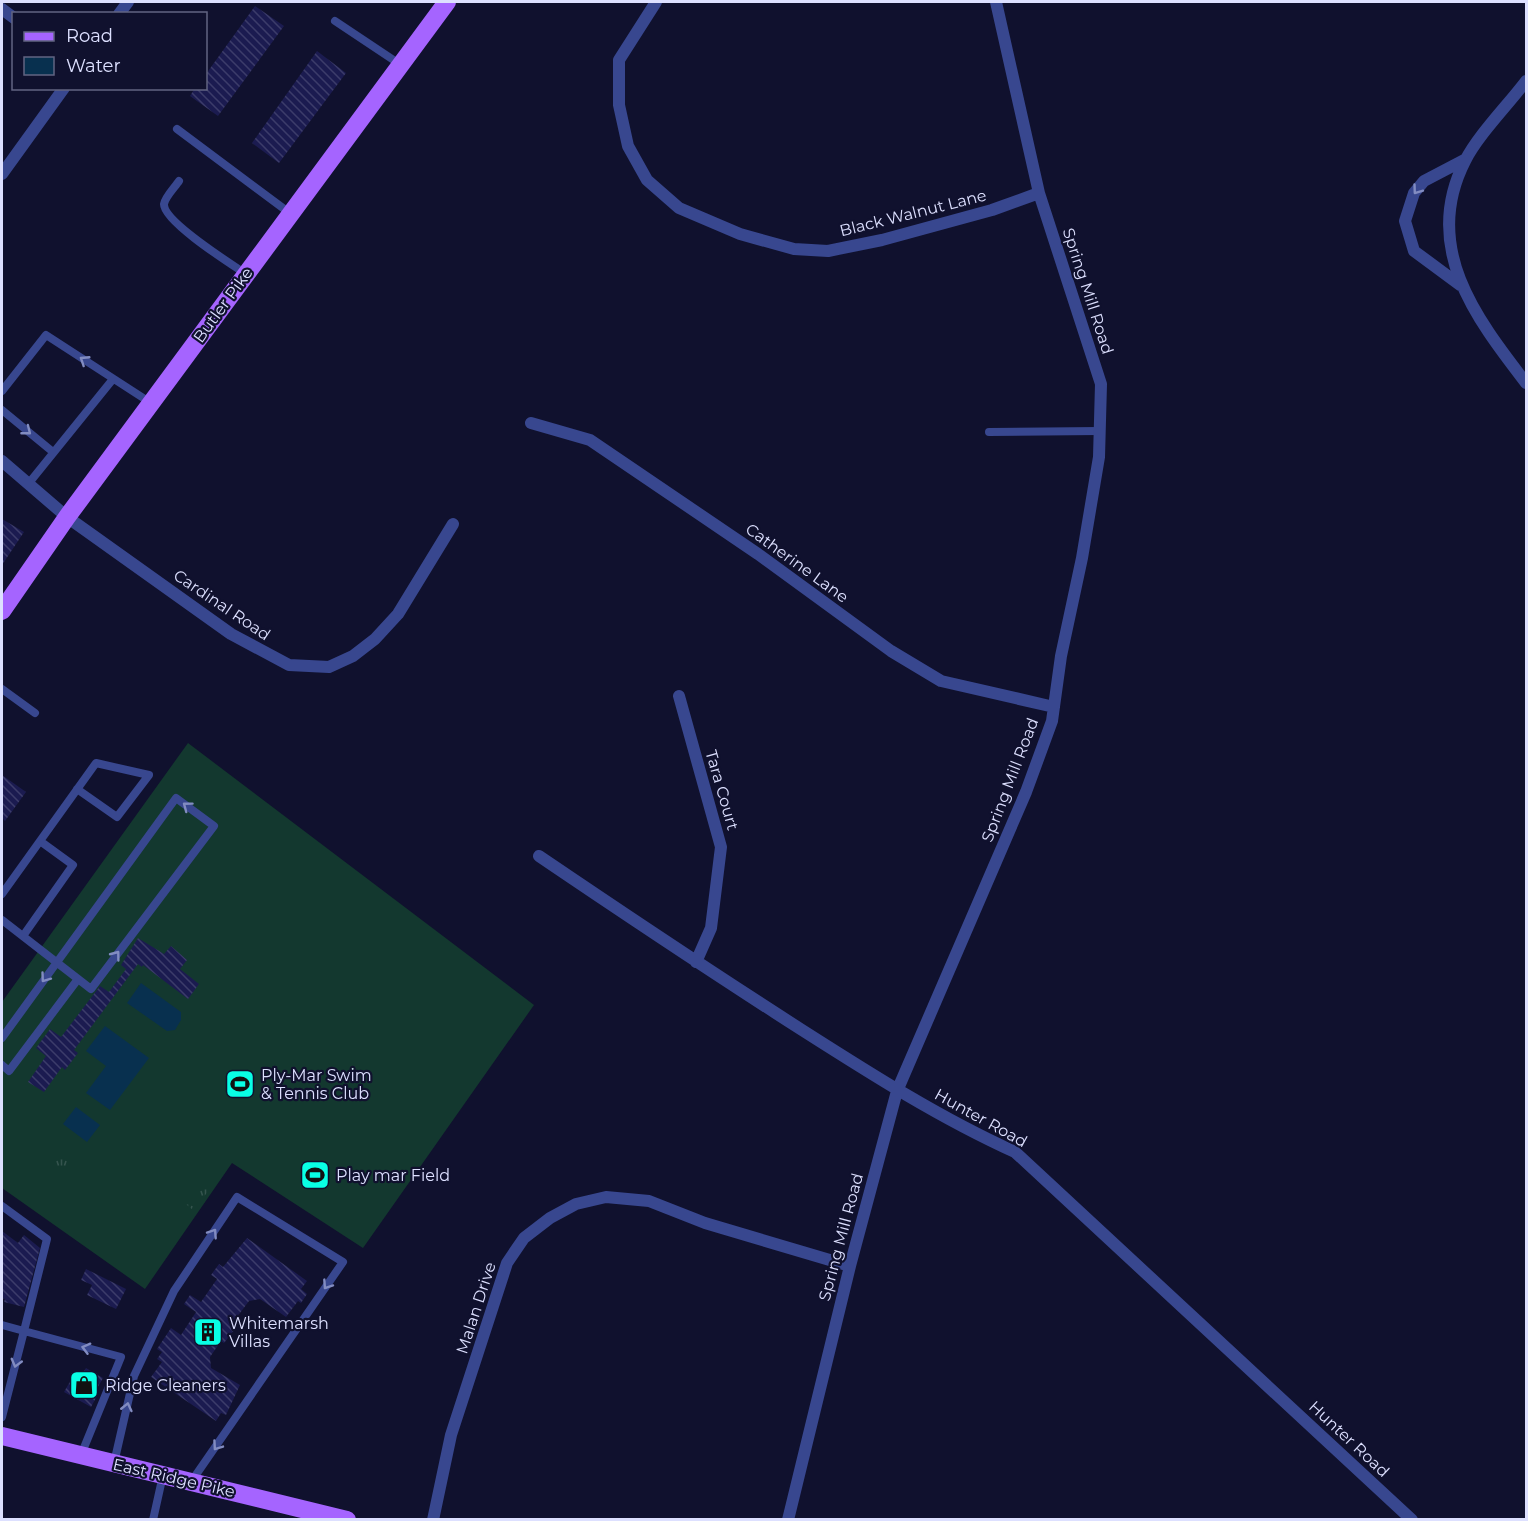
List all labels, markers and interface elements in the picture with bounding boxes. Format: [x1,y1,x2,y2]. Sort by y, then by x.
legend [12,12,207,90]
text: Road [66,25,113,47]
text: Water [66,55,121,77]
one-way arrow [1413,183,1424,194]
street label: Black Walnut Lane [838,186,988,240]
street label: Spring Mill Road [1059,226,1117,356]
street label: Butler Pike [189,264,257,346]
one-way arrow [80,356,91,367]
one-way arrow [21,423,32,434]
street label: Catherine Lane [742,519,852,607]
street label: Cardinal Road [170,566,274,644]
street label: Spring Mill Road [978,715,1042,845]
street label: Tara Court [702,748,743,833]
one-way arrow [183,802,194,813]
one-way arrow [109,951,120,962]
one-way arrow [41,972,52,983]
place label: Ply-Mar Swim & Tennis Club [261,1066,372,1103]
sports icon: Ply-Mar Swim & Tennis Club [224,1068,256,1100]
street label: Hunter Road [931,1085,1031,1151]
sports icon: Play mar Field [299,1159,331,1191]
place label: Play mar Field [336,1166,450,1185]
street label: Spring Mill Road [815,1171,867,1303]
one-way arrow [206,1229,217,1240]
street label: Malan Drive [452,1260,500,1356]
one-way arrow [323,1278,334,1289]
place label: Whitemarsh Villas [229,1314,329,1351]
building icon: Whitemarsh Villas [192,1316,224,1348]
one-way arrow [82,1342,92,1355]
one-way arrow [10,1358,23,1368]
shop icon: Ridge Cleaners [68,1369,100,1401]
place label: Ridge Cleaners [105,1376,226,1395]
street label: Hunter Road [1305,1397,1393,1481]
one-way arrow [120,1402,133,1412]
one-way arrow [213,1439,224,1450]
street label: East Ridge Pike [111,1455,237,1501]

